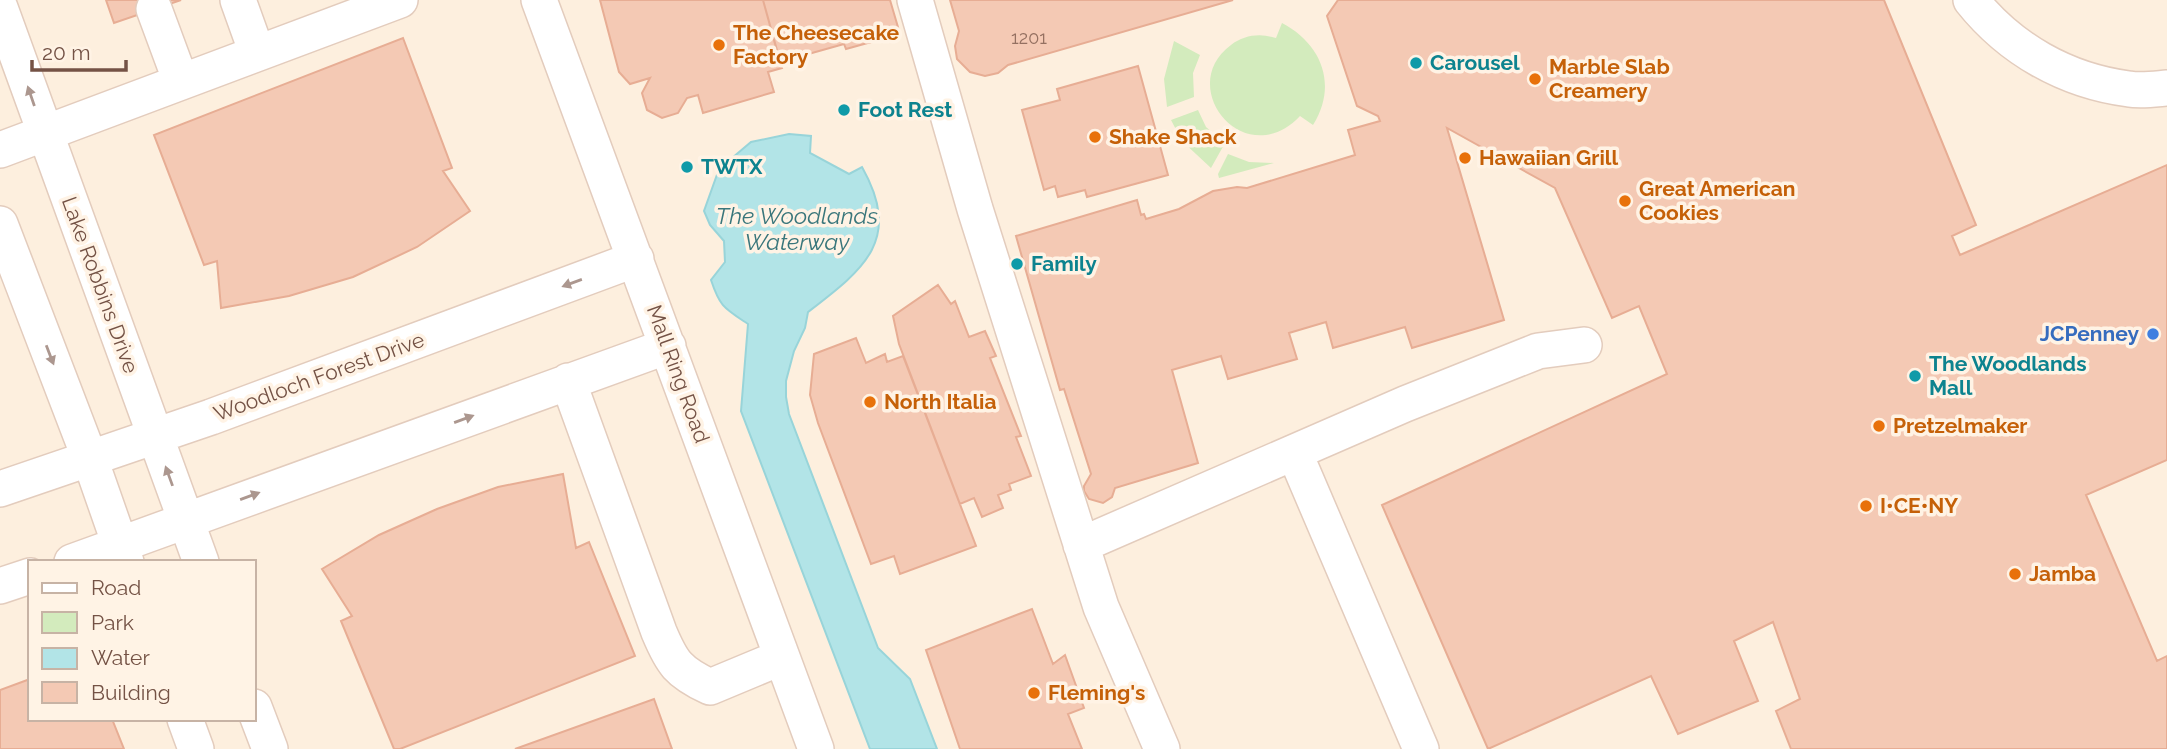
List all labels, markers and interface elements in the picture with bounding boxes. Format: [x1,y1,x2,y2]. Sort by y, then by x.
place label: The Cheesecake Factory [733,20,900,69]
house number: 1201 [1011,27,1047,48]
scale bar [32,28,126,72]
marker: The Cheesecake Factory [711,37,727,53]
text: 20 m [42,40,90,65]
place label: Carousel [1430,50,1520,75]
place label: Marble Slab Creamery [1549,54,1670,103]
marker: Carousel [1408,55,1424,71]
marker: Marble Slab Creamery [1527,71,1543,87]
one-way arrow [25,85,36,106]
place label: Foot Rest [858,97,952,122]
marker: Foot Rest [836,102,852,118]
place label: Shake Shack [1109,124,1237,149]
marker: Shake Shack [1087,129,1103,145]
place label: Hawaiian Grill [1479,145,1618,170]
marker: Hawaiian Grill [1457,150,1473,166]
place label: TWTX [701,154,763,179]
marker: TWTX [679,159,695,175]
place label: Great American Cookies [1639,176,1796,225]
street label: Lake Robbins Drive [57,193,144,377]
marker: Great American Cookies [1617,193,1633,209]
water label: The Woodlands Waterway [716,202,878,255]
place label: Family [1031,251,1097,276]
marker: Family [1009,256,1025,272]
one-way arrow [561,277,582,288]
street label: Mall Ring Road [642,301,715,446]
place label: JCPenney [2040,321,2139,346]
marker: JCPenney [2145,326,2161,342]
street label: Woodloch Forest Drive [210,327,427,426]
one-way arrow [45,344,56,365]
place label: The Woodlands Mall [1929,351,2087,400]
marker: The Woodlands Mall [1907,368,1923,384]
place label: North Italia [884,389,997,414]
marker: North Italia [862,394,878,410]
one-way arrow [453,413,474,424]
place label: Pretzelmaker [1893,413,2027,438]
marker: Pretzelmaker [1871,418,1887,434]
one-way arrow [164,465,175,486]
one-way arrow [239,490,260,501]
place label: I•CE•NY [1880,493,1958,518]
marker: I•CE•NY [1858,498,1874,514]
legend [28,560,256,721]
place label: Jamba [2029,561,2096,586]
marker: Jamba [2007,566,2023,582]
text: Road [91,575,141,600]
text: Park [91,610,134,635]
text: Water [91,645,150,670]
text: Building [91,680,171,705]
place label: Fleming's [1048,680,1145,705]
marker: Fleming's [1026,685,1042,701]

